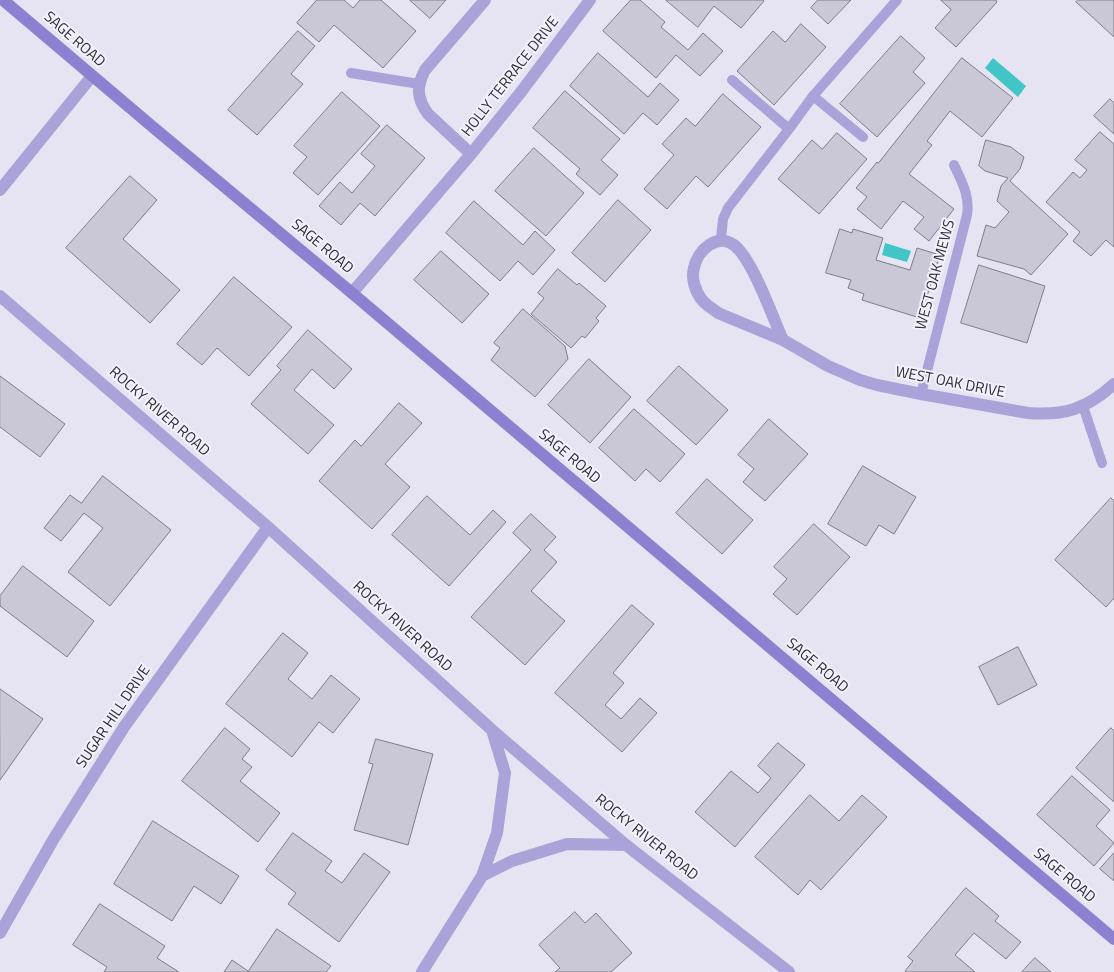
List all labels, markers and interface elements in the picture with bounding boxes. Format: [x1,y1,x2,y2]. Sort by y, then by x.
street label: SAGE ROAD [40,9,108,71]
street label: HOLLY TERRACE DRIVE [459,13,563,141]
street label: SAGE ROAD [287,216,357,278]
street label: WEST OAK MEWS [913,218,959,332]
street label: ROCKY RIVER ROAD [105,363,213,461]
street label: WEST OAK DRIVE [894,364,1006,402]
street label: SAGE ROAD [534,426,604,488]
street label: ROCKY RIVER ROAD [349,578,455,676]
street label: SAGE ROAD [782,635,852,697]
street label: SUGAR HILL DRIVE [73,662,155,772]
street label: ROCKY RIVER ROAD [591,791,701,885]
street label: SAGE ROAD [1029,845,1099,907]

